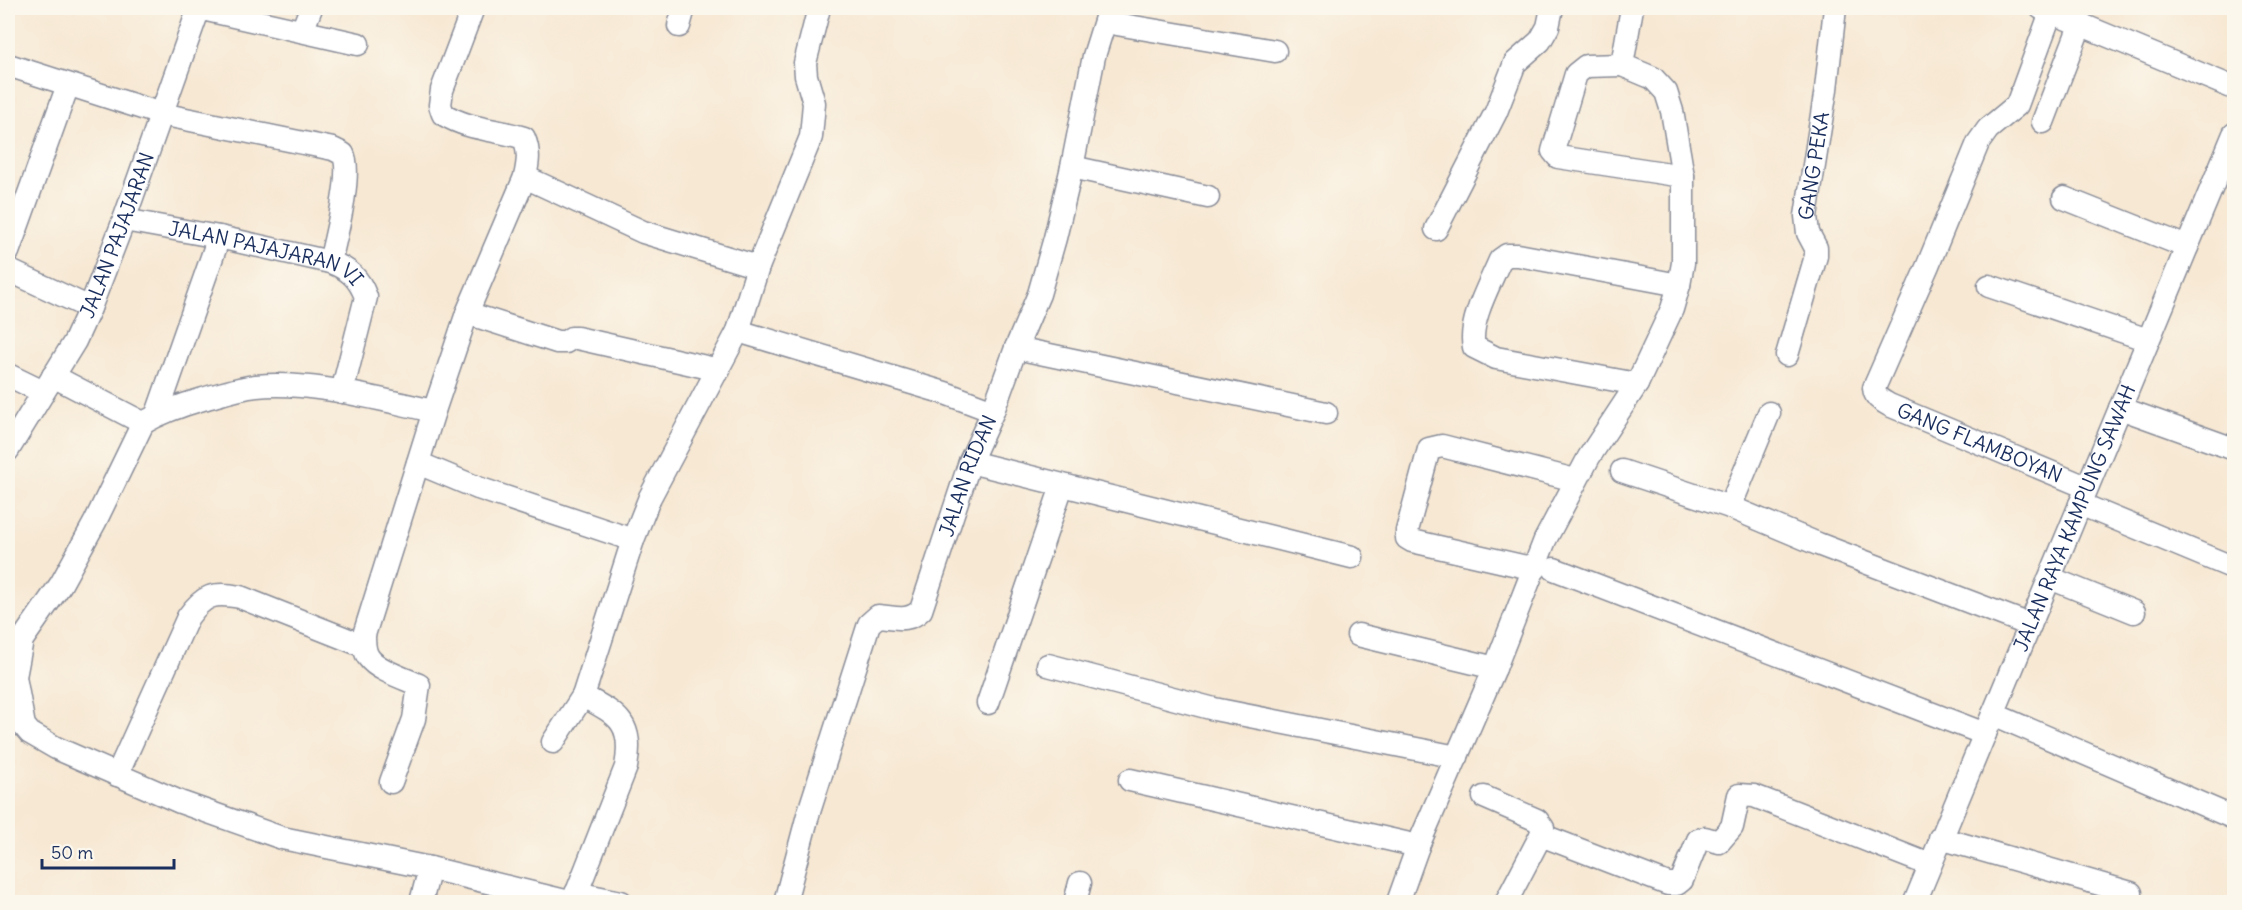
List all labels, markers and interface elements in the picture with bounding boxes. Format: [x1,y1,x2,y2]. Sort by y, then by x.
street label: GANG PEKA [1793,110,1834,222]
street label: JALAN PAJAJARAN [74,149,159,322]
street label: JALAN PAJAJARAN VI [167,215,369,290]
street label: JALAN RAYA KAMPUNG SAWAH [2008,380,2141,655]
street label: GANG FLAMBOYAN [1893,397,2066,488]
street label: JALAN RIDAN [933,411,1002,540]
scale bar [42,832,174,870]
text: 50 m [51,841,93,864]

